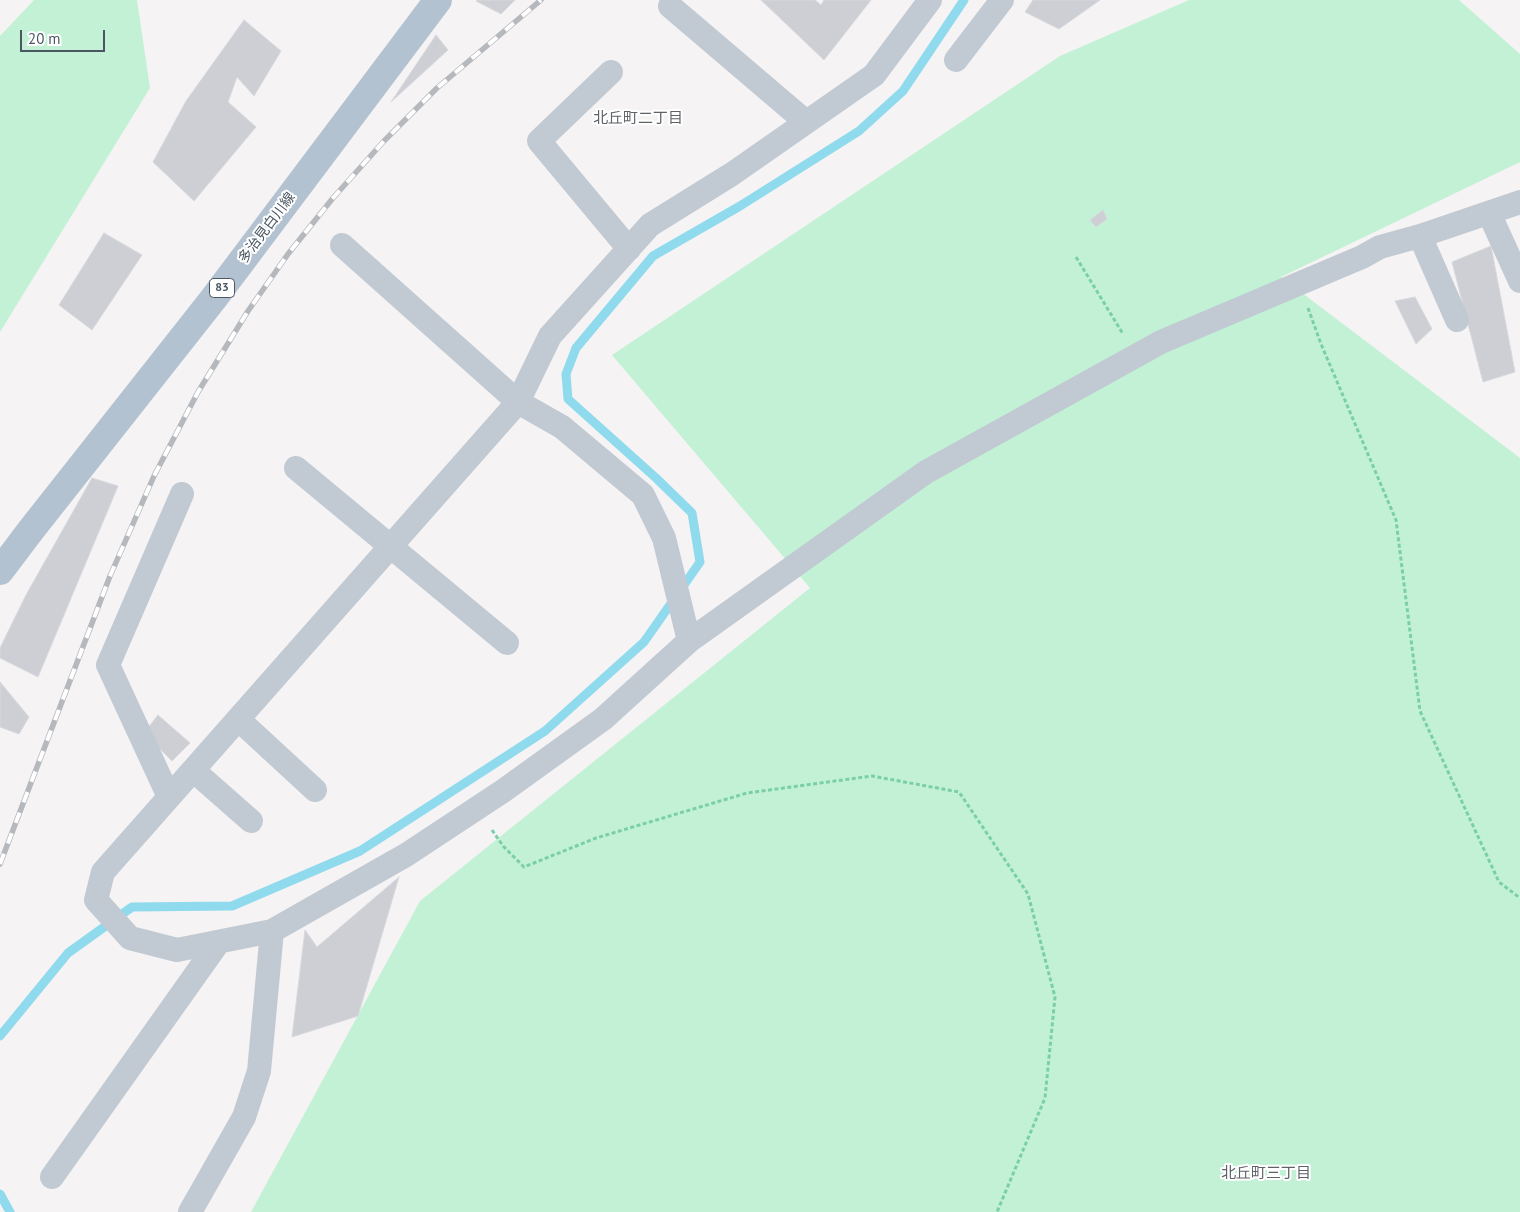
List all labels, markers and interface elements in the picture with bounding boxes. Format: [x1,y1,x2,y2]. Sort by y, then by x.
scale bar [22,20,108,52]
text: 20 m [28,29,61,48]
district label: 北丘町二丁目 [593,110,683,128]
street label: 多治見白川線 [235,189,299,267]
road number: 83 [210,278,234,298]
district label: 北丘町三丁目 [1221,1165,1311,1183]

